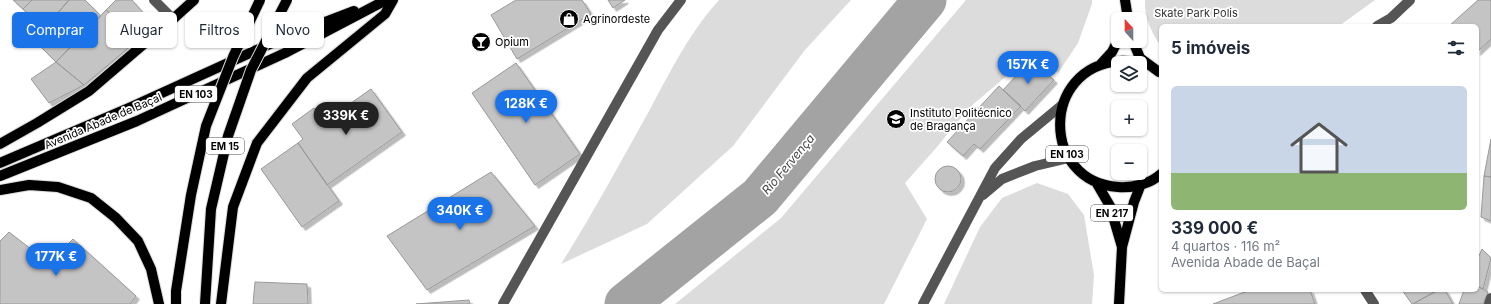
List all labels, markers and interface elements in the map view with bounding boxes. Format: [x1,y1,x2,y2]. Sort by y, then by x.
park label: Skate Park Polis [1154,6,1238,20]
shop icon: Agrinordeste [558,8,580,30]
chip: Comprar [12,12,98,48]
chip: Alugar [106,12,177,48]
chip: Filtros [185,12,254,48]
chip: Novo [262,12,324,48]
place label: Agrinordeste [583,12,650,26]
north arrow [1111,12,1147,48]
map controls [1111,12,1147,180]
bar icon: Opium [470,31,492,53]
place label: Opium [495,35,529,49]
icon: filters [1445,37,1467,59]
text: 5 imóveis [1171,38,1250,58]
pin: 157K € [995,51,1061,85]
text: 157K € [1007,56,1049,72]
button: layers [1111,56,1147,92]
road number: EN 103 [175,86,217,102]
street label: Avenida Abade de Baçal [42,90,164,152]
pin: 128K € [493,90,559,124]
text: 128K € [504,95,548,111]
button: + [1111,100,1147,136]
pin: 339K € [313,102,379,136]
place label: Instituto Politécnico de Bragança [910,106,1012,133]
text: 339K € [323,107,369,123]
school or university icon: Instituto Politécnico de Bragança [885,108,907,130]
icon: home [1283,112,1355,184]
water label: Rio Fervença [758,131,818,197]
road number: EM 15 [206,138,244,154]
button: − [1111,144,1147,180]
road number: EN 103 [1046,146,1088,162]
pin: 340K € [427,197,493,231]
text: 340K € [436,202,484,218]
road number: EN 217 [1091,205,1133,221]
text: 339 000 € [1171,218,1258,238]
text: 4 quartos · 116 m² [1171,238,1280,254]
pin: 177K € [23,243,89,277]
text: 177K € [35,248,77,264]
text: Avenida Abade de Baçal [1171,254,1320,270]

